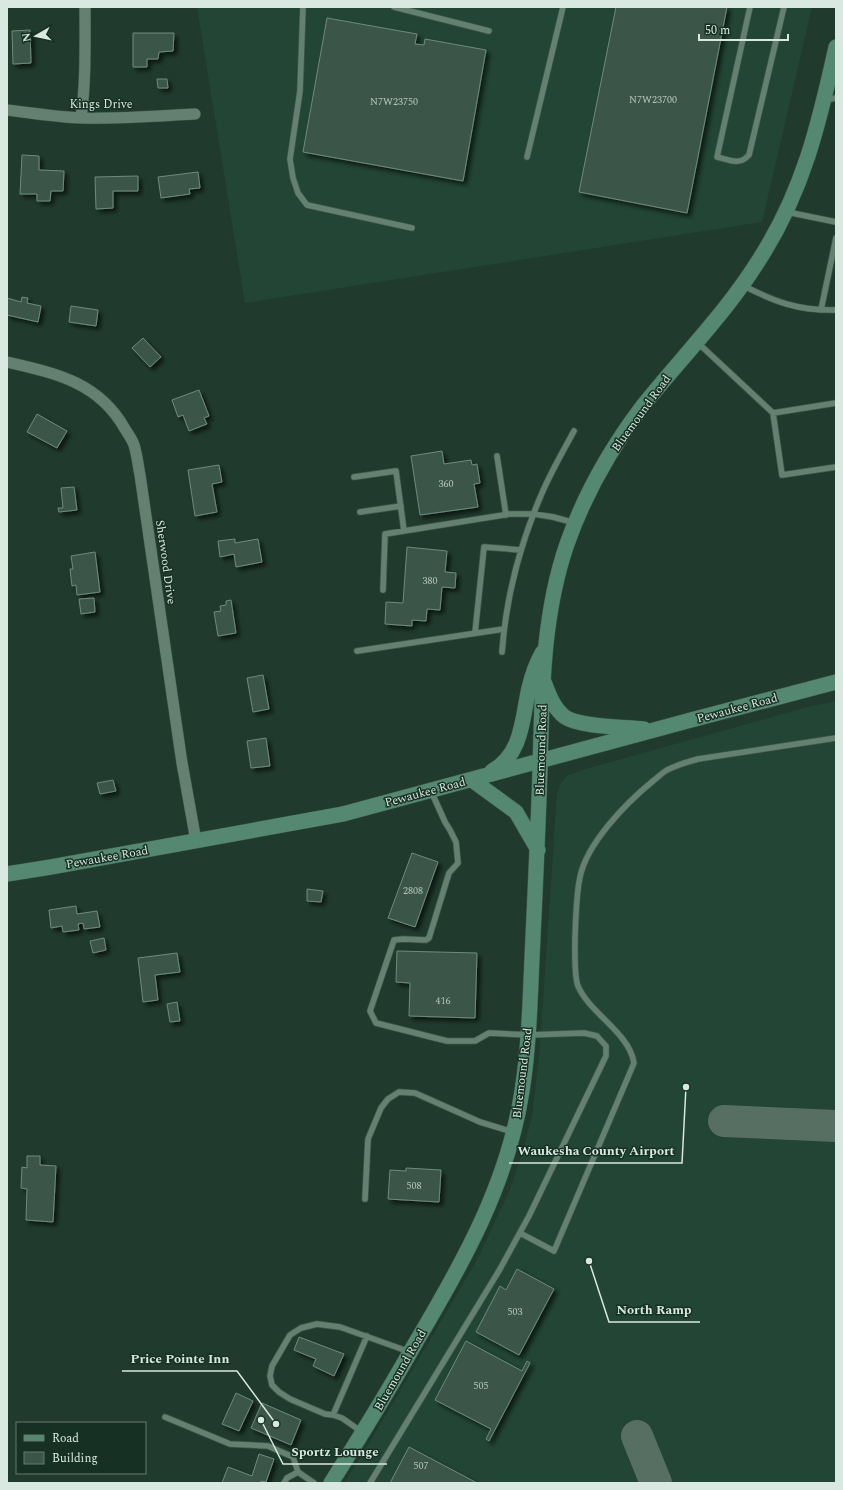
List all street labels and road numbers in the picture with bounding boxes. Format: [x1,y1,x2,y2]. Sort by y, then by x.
street label: Kings Drive [69,95,133,114]
street label: Bluemound Road [607,371,676,456]
street label: Sherwood Drive [150,519,181,606]
street label: Pewaukee Road [695,688,780,728]
street label: Bluemound Road [530,704,553,796]
street label: Pewaukee Road [383,772,468,812]
street label: Pewaukee Road [65,841,150,874]
street label: Bluemound Road [508,1026,538,1119]
street label: Bluemound Road [369,1326,432,1414]

